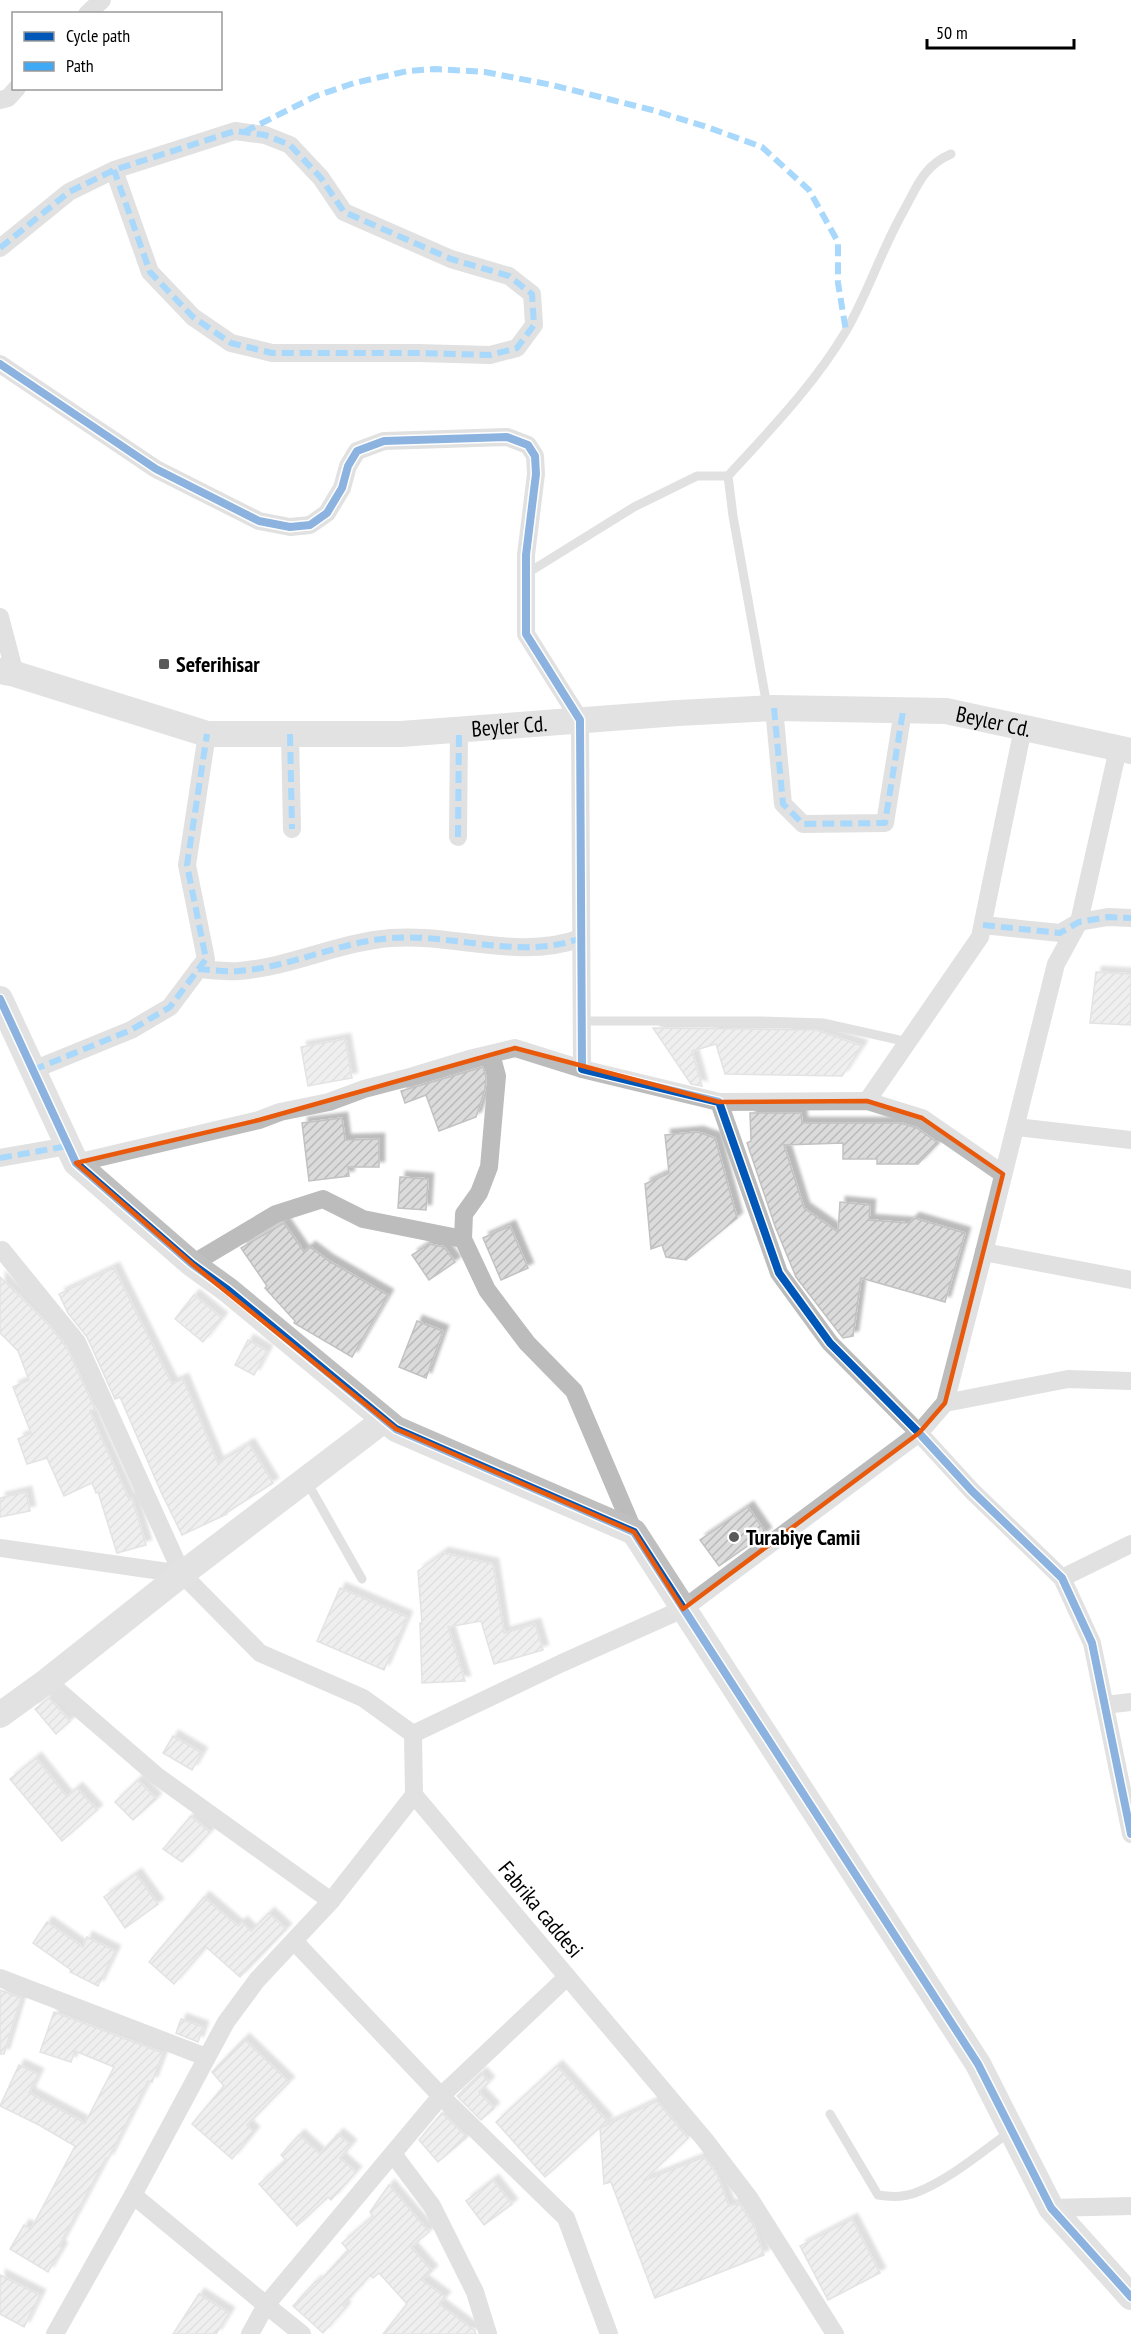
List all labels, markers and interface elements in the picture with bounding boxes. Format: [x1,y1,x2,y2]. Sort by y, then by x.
legend [12,12,222,90]
scale bar [927,12,1074,50]
text: 50 m [936,21,968,44]
text: Cycle path [66,24,130,47]
text: Path [66,54,94,77]
place label: Seferihisar [176,650,260,678]
marker: Seferihisar [157,657,171,671]
street label: Beyler Cd. [953,700,1034,743]
street label: Beyler Cd. [470,709,548,743]
place label: Turabiye Camii [746,1523,860,1551]
marker: Turabiye Camii [727,1530,741,1544]
street label: Fabrika caddesi [493,1855,589,1963]

